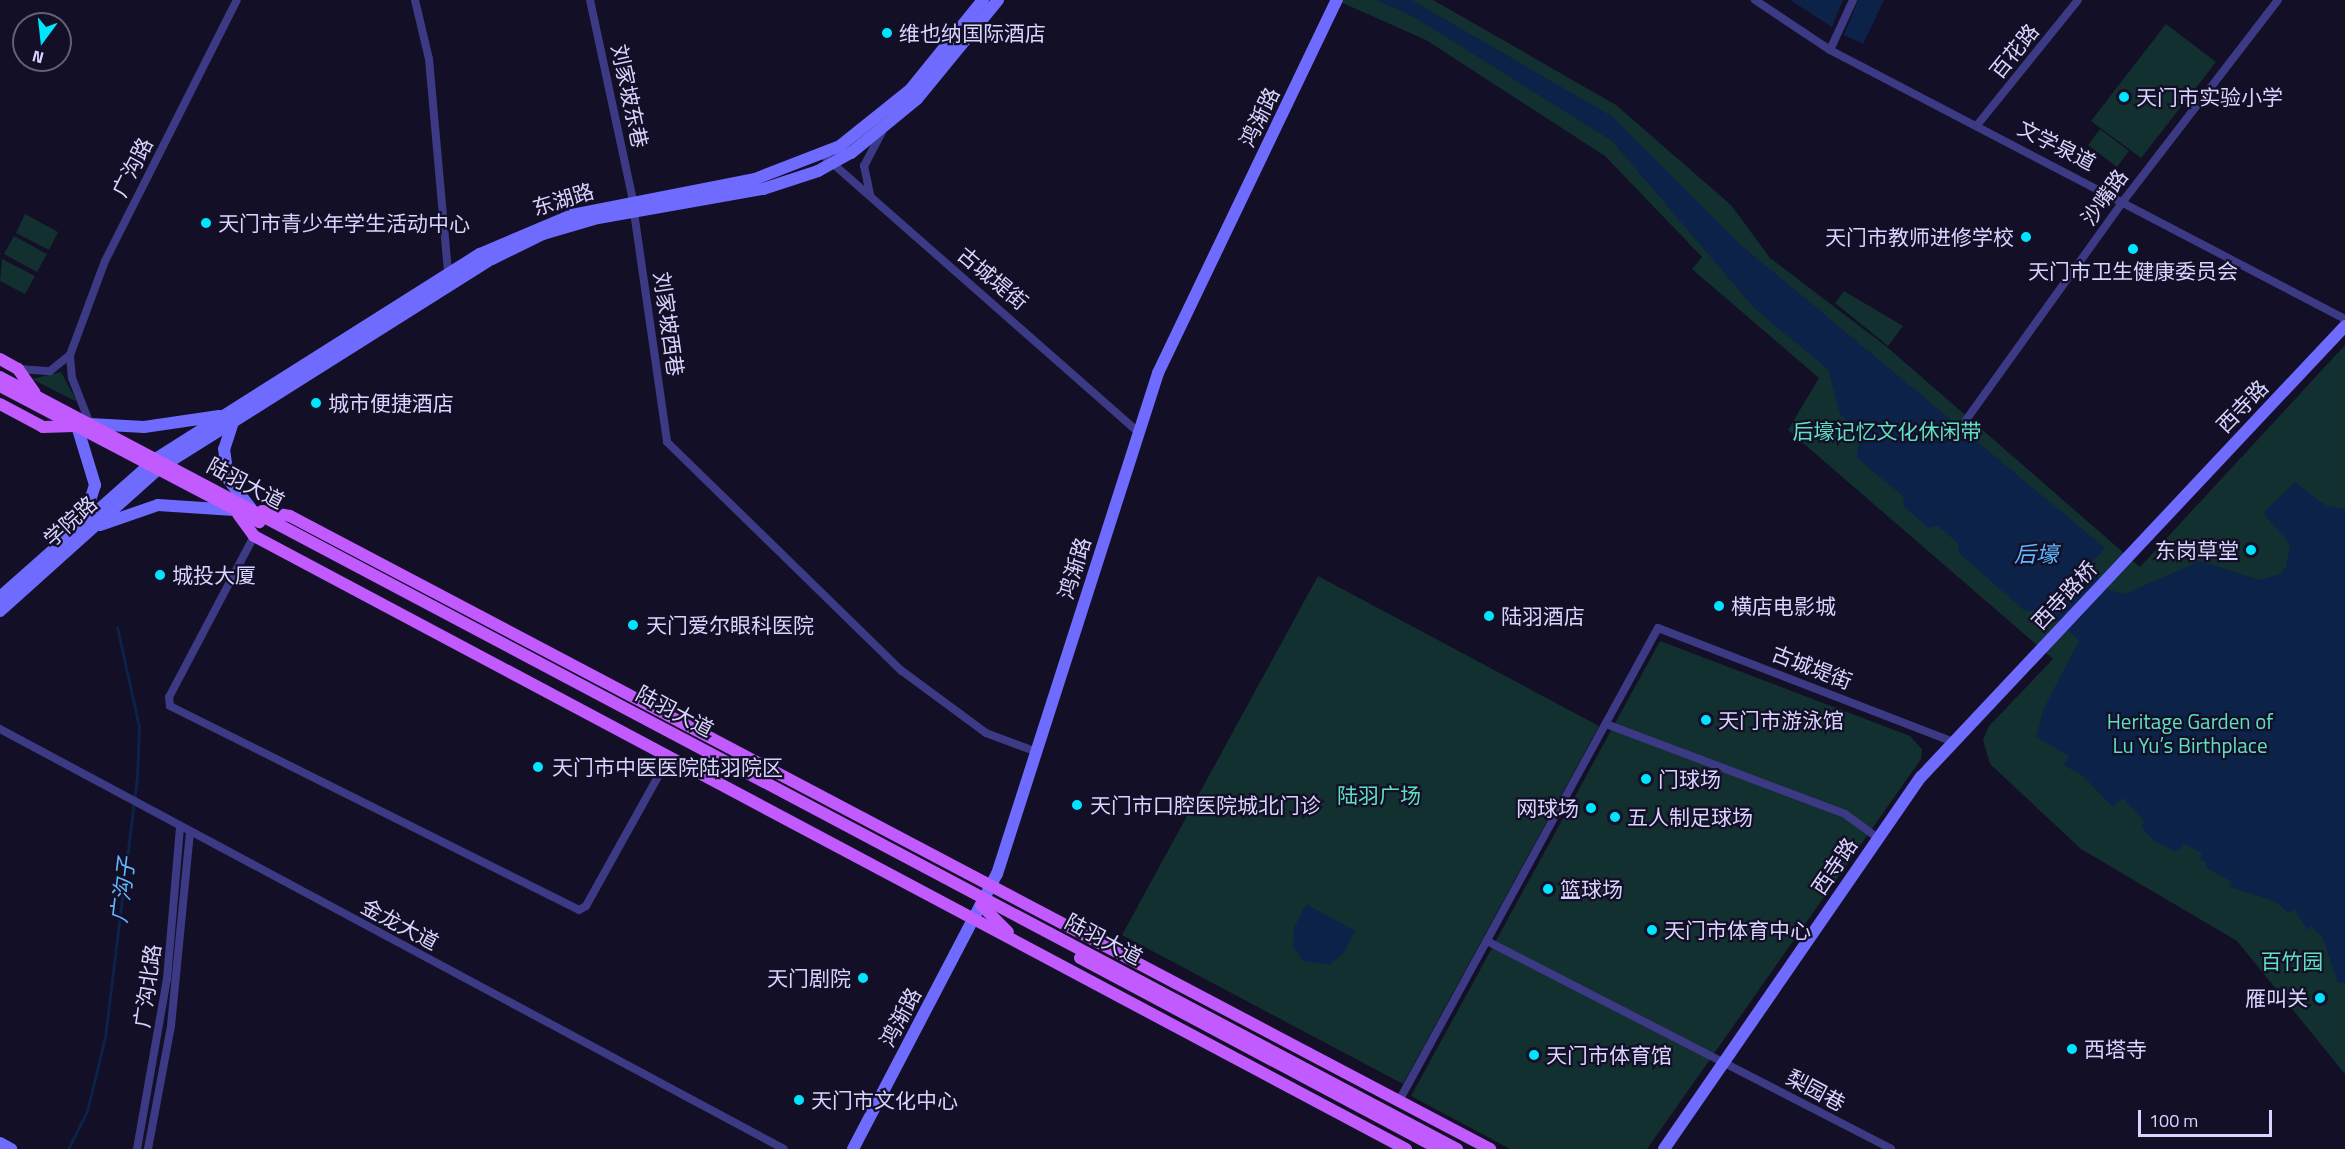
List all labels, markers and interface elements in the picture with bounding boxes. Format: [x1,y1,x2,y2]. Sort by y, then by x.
north arrow [12,12,72,72]
street label: 百花路 [1984,19,2044,83]
place label: 维也纳国际酒店 [899,20,1046,46]
marker: 维也纳国际酒店 [880,26,894,40]
street label: 刘家坡东巷 [607,42,653,150]
text: N [29,44,46,70]
street label: 鸿渐路 [1234,83,1284,151]
place label: 天门市实验小学 [2136,84,2283,110]
marker: 天门市实验小学 [2117,90,2131,104]
street label: 文学泉道 [2014,115,2100,175]
street label: 广沟路 [106,133,158,201]
street label: 沙嘴路 [2075,164,2133,230]
street label: 东湖路 [529,178,597,220]
place label: 天门市青少年学生活动中心 [218,210,470,236]
marker: 天门市青少年学生活动中心 [199,216,213,230]
place label: 天门市教师进修学校 [1825,224,2014,250]
marker: 天门市教师进修学校 [2019,230,2033,244]
street label: 古城堤街 [953,241,1033,315]
marker: 天门市卫生健康委员会 [2126,242,2140,256]
place label: 天门市卫生健康委员会 [2028,258,2238,284]
street label: 刘家坡西巷 [649,270,689,378]
street label: 西寺路 [2211,375,2273,437]
place label: 城市便捷酒店 [328,390,454,416]
marker: 城市便捷酒店 [309,396,323,410]
park label: 后壕记忆文化休闲带 [1793,418,1981,444]
street label: 陆羽大道 [203,452,289,514]
street label: 学院路 [38,491,102,551]
street label: 鸿渐路 [1053,534,1095,602]
place label: 东岗草堂 [2155,537,2239,563]
water label: 后壕 [2014,542,2058,568]
marker: 东岗草堂 [2244,543,2258,557]
street label: 西寺路桥 [2026,556,2102,634]
place label: 城投大厦 [172,562,256,588]
marker: 城投大厦 [153,568,167,582]
place label: 横店电影城 [1731,593,1836,619]
marker: 横店电影城 [1712,599,1726,613]
place label: 陆羽酒店 [1501,603,1585,629]
marker: 陆羽酒店 [1482,609,1496,623]
place label: 天门爱尔眼科医院 [646,612,814,638]
marker: 天门爱尔眼科医院 [624,616,642,634]
street label: 古城堤街 [1768,640,1856,694]
street label: 陆羽大道 [632,680,718,742]
place label: 天门市游泳馆 [1718,707,1844,733]
park label: Heritage Garden of Lu Yu’s Birthplace [2107,708,2273,758]
marker: 天门市游泳馆 [1699,713,1713,727]
place label: 天门市中医医院陆羽院区 [552,754,783,780]
marker: 天门市中医医院陆羽院区 [529,758,547,776]
place label: 门球场 [1658,766,1721,792]
marker: 门球场 [1639,772,1653,786]
park label: 陆羽广场 [1337,782,1421,808]
place label: 天门市口腔医院城北门诊 [1090,792,1321,818]
place label: 网球场 [1516,795,1579,821]
marker: 天门市口腔医院城北门诊 [1068,796,1086,814]
marker: 网球场 [1584,801,1598,815]
place label: 五人制足球场 [1627,804,1753,830]
marker: 五人制足球场 [1608,810,1622,824]
street label: 西寺路 [1806,833,1862,899]
water label: 广沟子 [106,856,140,924]
place label: 篮球场 [1560,876,1623,902]
marker: 篮球场 [1541,882,1555,896]
street label: 金龙大道 [357,893,443,955]
street label: 陆羽大道 [1061,908,1147,970]
place label: 天门市体育中心 [1664,917,1811,943]
marker: 天门市体育中心 [1645,923,1659,937]
street label: 广沟北路 [129,943,165,1029]
park label: 百竹园 [2261,948,2323,974]
place label: 天门剧院 [767,965,851,991]
marker: 天门剧院 [856,971,870,985]
street label: 鸿渐路 [874,983,926,1051]
place label: 雁叫关 [2245,985,2308,1011]
marker: 雁叫关 [2313,991,2327,1005]
place label: 西塔寺 [2084,1036,2147,1062]
place label: 天门市体育馆 [1546,1042,1672,1068]
marker: 西塔寺 [2065,1042,2079,1056]
marker: 天门市体育馆 [1527,1048,1541,1062]
street label: 梨园巷 [1782,1064,1850,1116]
place label: 天门市文化中心 [811,1087,958,1113]
marker: 天门市文化中心 [792,1093,806,1107]
scale bar [2141,1098,2274,1136]
text: 100 m [2149,1107,2198,1134]

